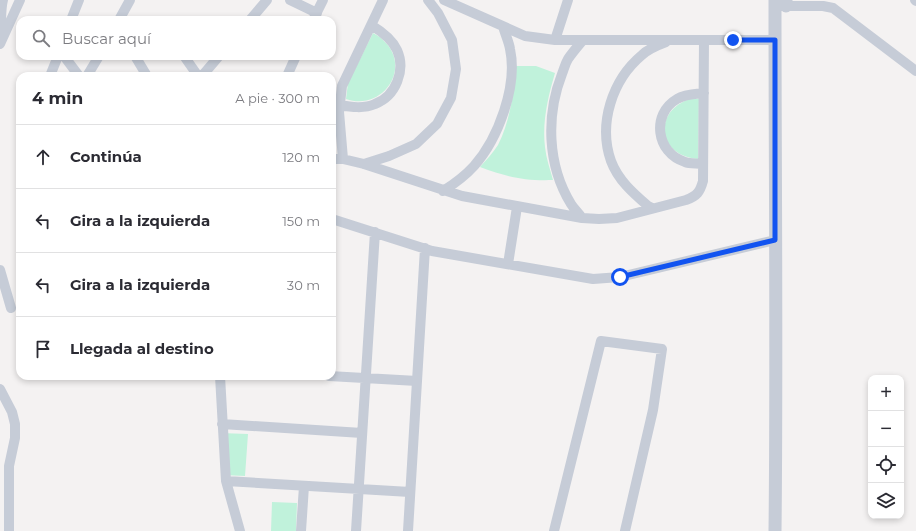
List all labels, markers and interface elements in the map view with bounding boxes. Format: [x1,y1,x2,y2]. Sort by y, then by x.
search box [16,16,336,60]
icon: search [30,27,52,49]
text: Buscar aquí [62,29,151,48]
route end [724,31,742,49]
text: 4 min [32,88,83,108]
text: A pie · 300 m [235,90,320,106]
icon: ahead [32,146,54,168]
text: Continúa [70,147,142,166]
text: 120 m [282,149,320,165]
icon: left [32,210,54,232]
text: Gira a la izquierda [70,211,210,230]
text: 150 m [282,213,320,229]
route start [611,268,629,286]
icon: left [32,274,54,296]
text: Gira a la izquierda [70,275,210,294]
text: 30 m [287,277,320,293]
icon: arrive [32,338,54,360]
text: Llegada al destino [70,339,214,358]
map controls [868,375,904,519]
button: + [868,375,904,411]
button: − [868,411,904,447]
button: locate [868,447,904,483]
button: layers [868,483,904,519]

